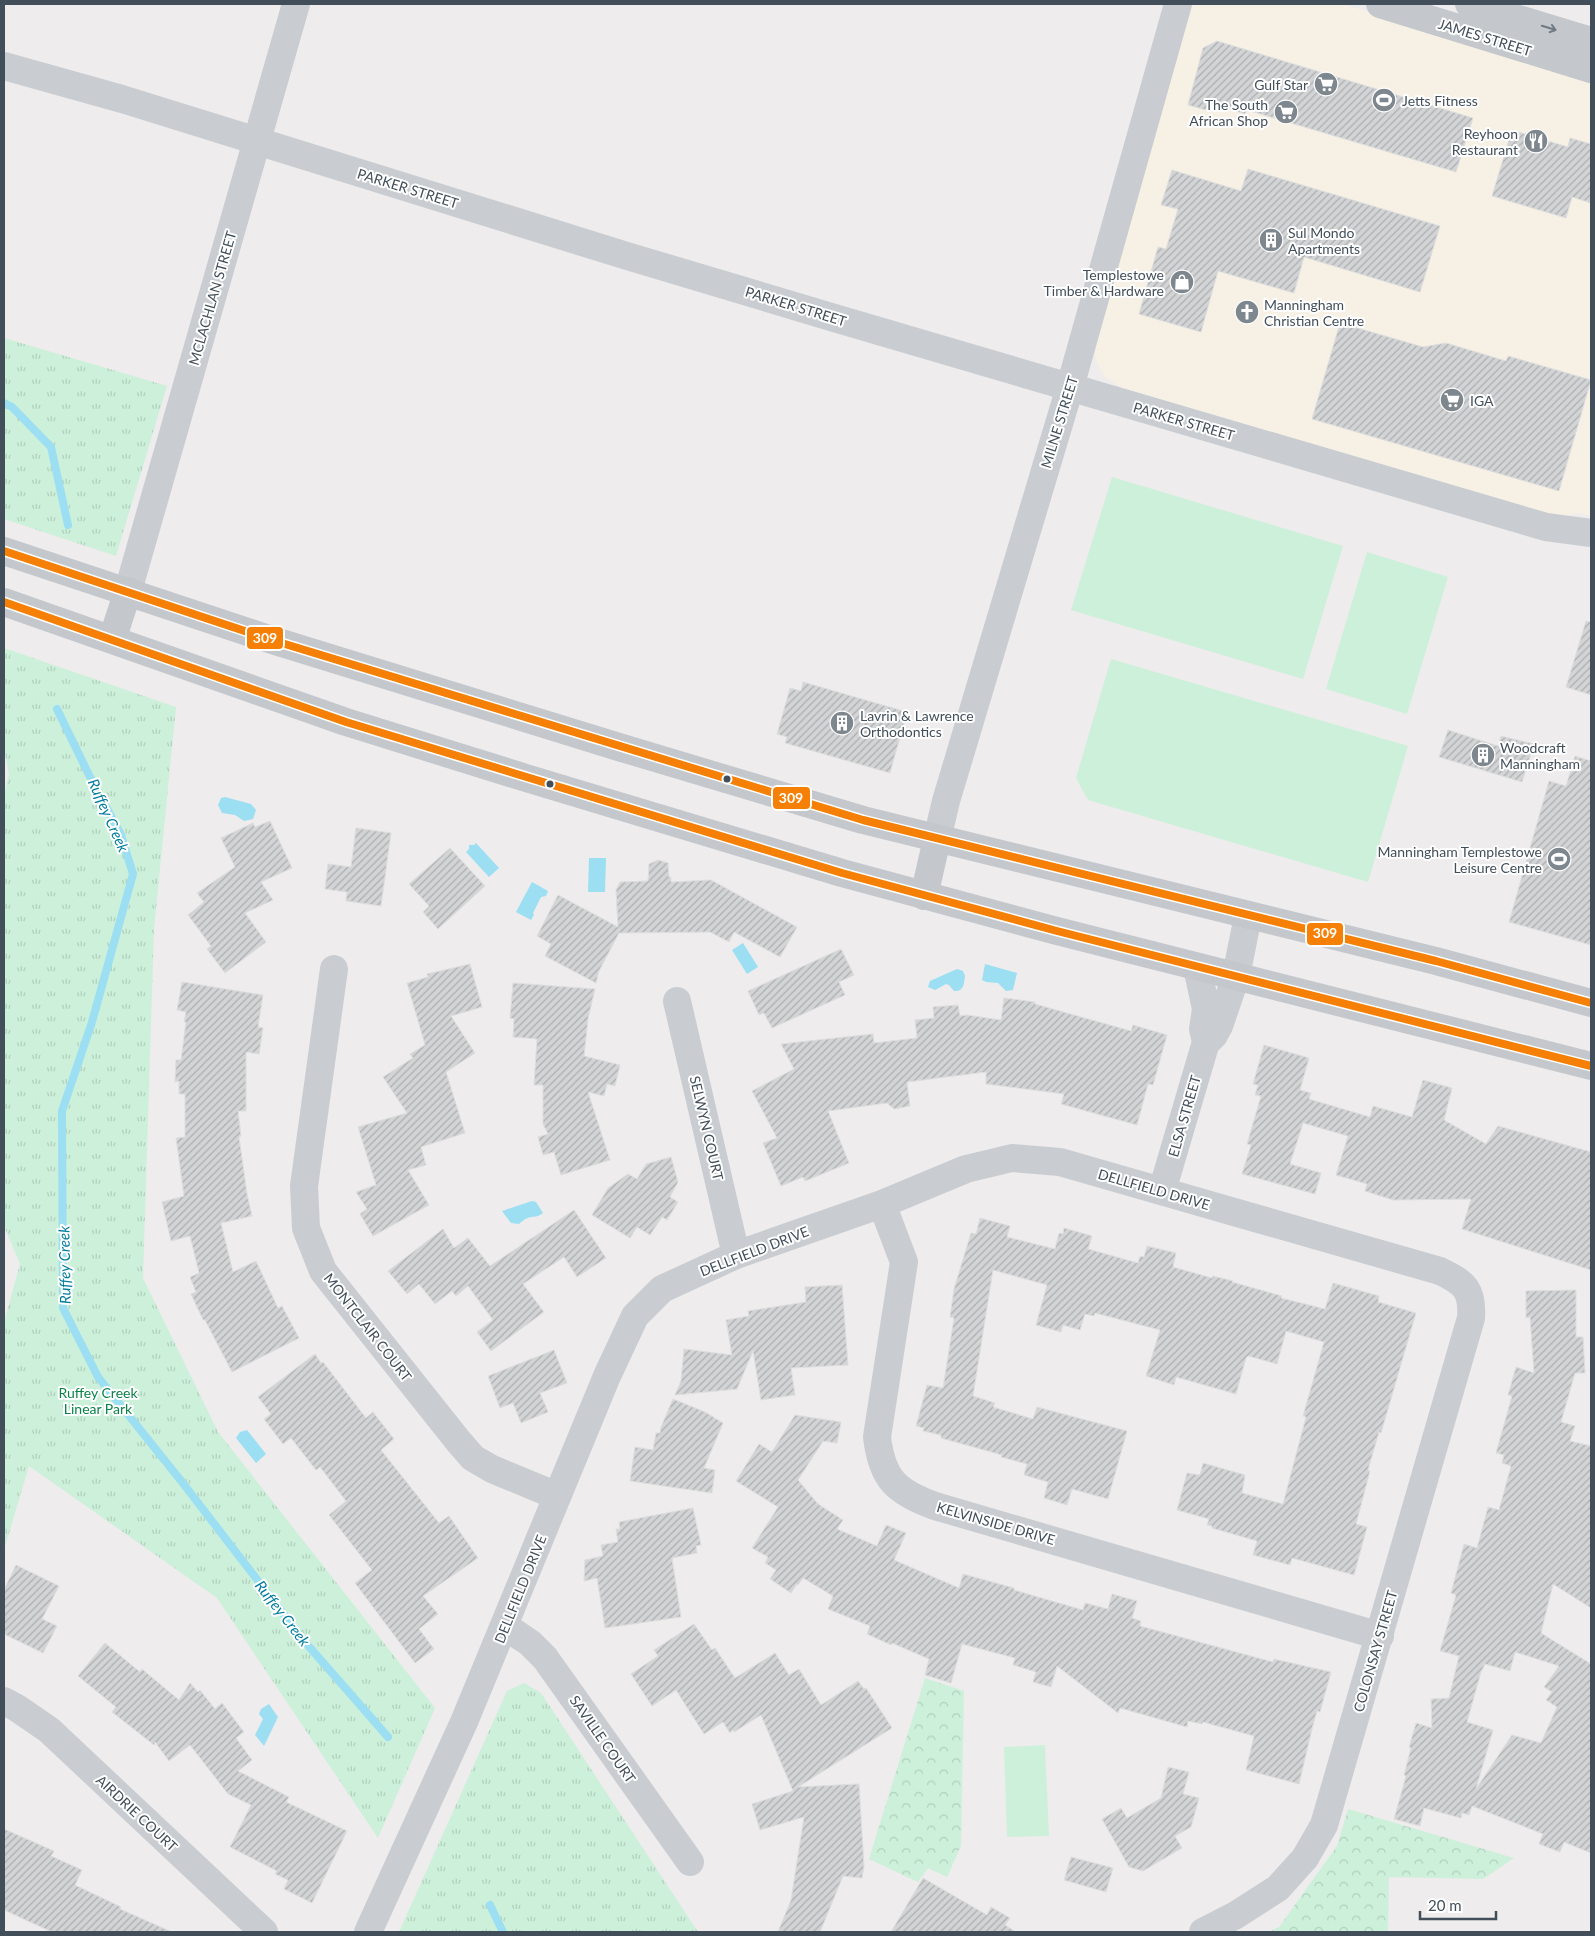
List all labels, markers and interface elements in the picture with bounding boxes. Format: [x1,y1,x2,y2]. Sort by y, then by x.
street label: JAMES STREET [1436,15,1534,59]
one-way arrow [1541,24,1557,34]
supermarket icon: Gulf Star [1313,71,1339,97]
place label: Gulf Star [1254,76,1308,93]
sports icon: Jetts Fitness [1371,87,1397,113]
place label: Jetts Fitness [1402,92,1478,109]
place label: The South African Shop [1189,96,1268,129]
supermarket icon: The South African Shop [1273,99,1299,125]
place label: Reyhoon Restaurant [1452,125,1518,158]
restaurant icon: Reyhoon Restaurant [1523,128,1549,154]
street label: PARKER STREET [355,165,461,212]
place label: Sul Mondo Apartments [1288,224,1360,257]
building icon: Sul Mondo Apartments [1258,227,1284,253]
street label: MCLACHLAN STREET [185,228,240,367]
place label: Templestowe Timber & Hardware [1044,266,1164,299]
shop icon: Templestowe Timber & Hardware [1169,269,1195,295]
street label: PARKER STREET [743,283,849,330]
place label: Manningham Christian Centre [1264,296,1364,329]
church icon: Manningham Christian Centre [1234,299,1260,325]
street label: MILNE STREET [1037,373,1081,470]
supermarket icon: IGA [1439,387,1465,413]
place label: IGA [1470,392,1494,409]
street label: PARKER STREET [1131,398,1237,444]
line badge: 309 [246,626,284,650]
text: 309 [253,629,277,646]
place label: Lavrin & Lawrence Orthodontics [860,707,974,740]
building icon: Lavrin & Lawrence Orthodontics [829,710,855,736]
place label: Woodcraft Manningham [1500,739,1580,772]
building icon: Woodcraft Manningham [1470,742,1496,768]
unlabelled marker [722,774,732,784]
water label: Ruffey Creek [85,776,134,855]
unlabelled marker [545,779,555,789]
line badge: 309 [772,786,811,810]
text: 309 [779,789,803,806]
place label: Manningham Templestowe Leisure Centre [1378,843,1542,876]
sports icon: Manningham Templestowe Leisure Centre [1546,846,1572,872]
line badge: 309 [1306,922,1344,946]
text: 309 [1313,924,1337,941]
street label: ELSA STREET [1164,1072,1204,1159]
street label: SELWYN COURT [687,1074,727,1183]
street label: DELLFIELD DRIVE [1096,1165,1212,1213]
street label: DELLFIELD DRIVE [697,1222,811,1280]
water label: Ruffey Creek [54,1225,74,1304]
street label: MONTCLAIR COURT [321,1270,416,1385]
park label: Ruffey Creek Linear Park [58,1384,138,1417]
street label: KELVINSIDE DRIVE [935,1498,1057,1548]
street label: DELLFIELD DRIVE [491,1532,549,1646]
water label: Ruffey Creek [252,1577,315,1650]
street label: COLONSAY STREET [1350,1588,1401,1714]
street label: SAVILLE COURT [567,1692,640,1787]
street label: AIRDRIE COURT [93,1771,182,1855]
scale bar [1420,1888,1496,1920]
text: 20 m [1428,1896,1462,1914]

